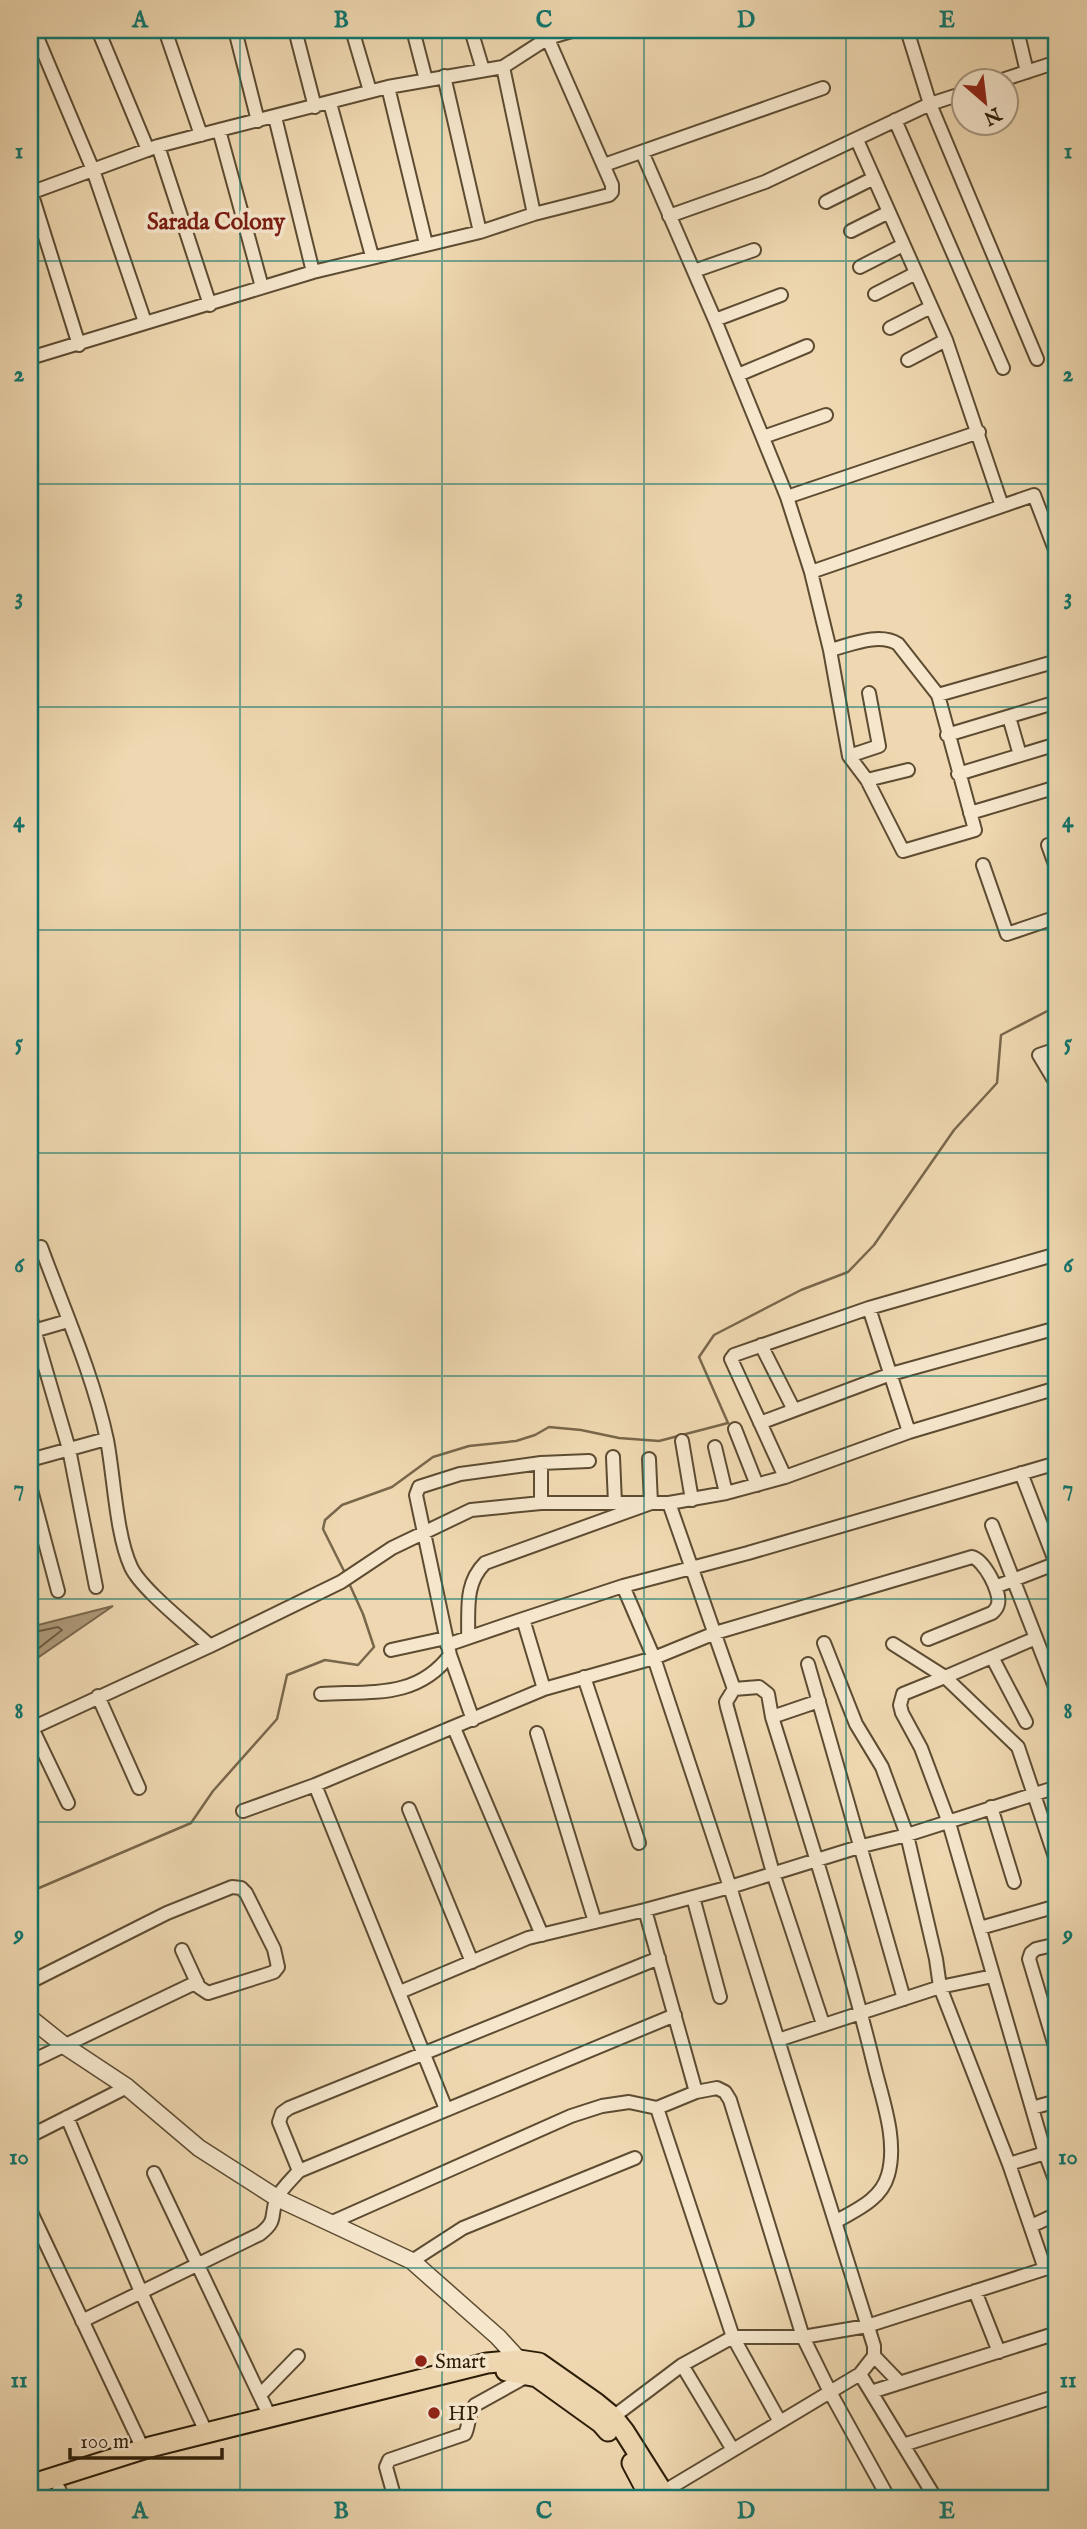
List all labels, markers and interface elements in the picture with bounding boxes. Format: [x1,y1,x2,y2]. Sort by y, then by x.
text: A [131,6,149,35]
text: B [333,6,349,35]
text: C [536,6,553,35]
text: D [737,6,755,35]
text: E [939,6,955,35]
north arrow [950,66,1020,136]
text: N [979,100,1006,130]
text: 1 [15,137,23,166]
text: 1 [1064,137,1072,166]
district label: Sarada Colony [147,208,286,237]
text: 2 [14,360,25,389]
text: 2 [1063,360,1074,389]
text: 3 [15,583,23,612]
text: 3 [1064,583,1072,612]
text: 4 [13,806,25,835]
text: 4 [1062,806,1074,835]
text: 5 [15,1029,24,1058]
text: 5 [1064,1029,1073,1058]
text: 6 [14,1251,25,1280]
text: 6 [1063,1251,1074,1280]
text: 7 [14,1474,24,1503]
text: 7 [1063,1474,1073,1503]
text: 8 [14,1697,24,1726]
text: 8 [1063,1697,1073,1726]
text: 9 [13,1920,24,1949]
text: 9 [1062,1920,1073,1949]
text: 10 [9,2143,29,2172]
text: 10 [1058,2143,1078,2172]
place label: Smart [435,2349,486,2376]
marker: Smart [413,2353,429,2369]
text: 11 [10,2366,28,2395]
text: 11 [1059,2366,1077,2395]
place label: HP [448,2401,478,2428]
marker: HP [426,2405,442,2421]
scale bar [70,2417,222,2461]
text: 100 m [80,2429,129,2456]
text: A [131,2497,149,2526]
text: B [333,2497,349,2526]
text: C [536,2497,553,2526]
text: D [737,2497,755,2526]
text: E [939,2497,955,2526]

